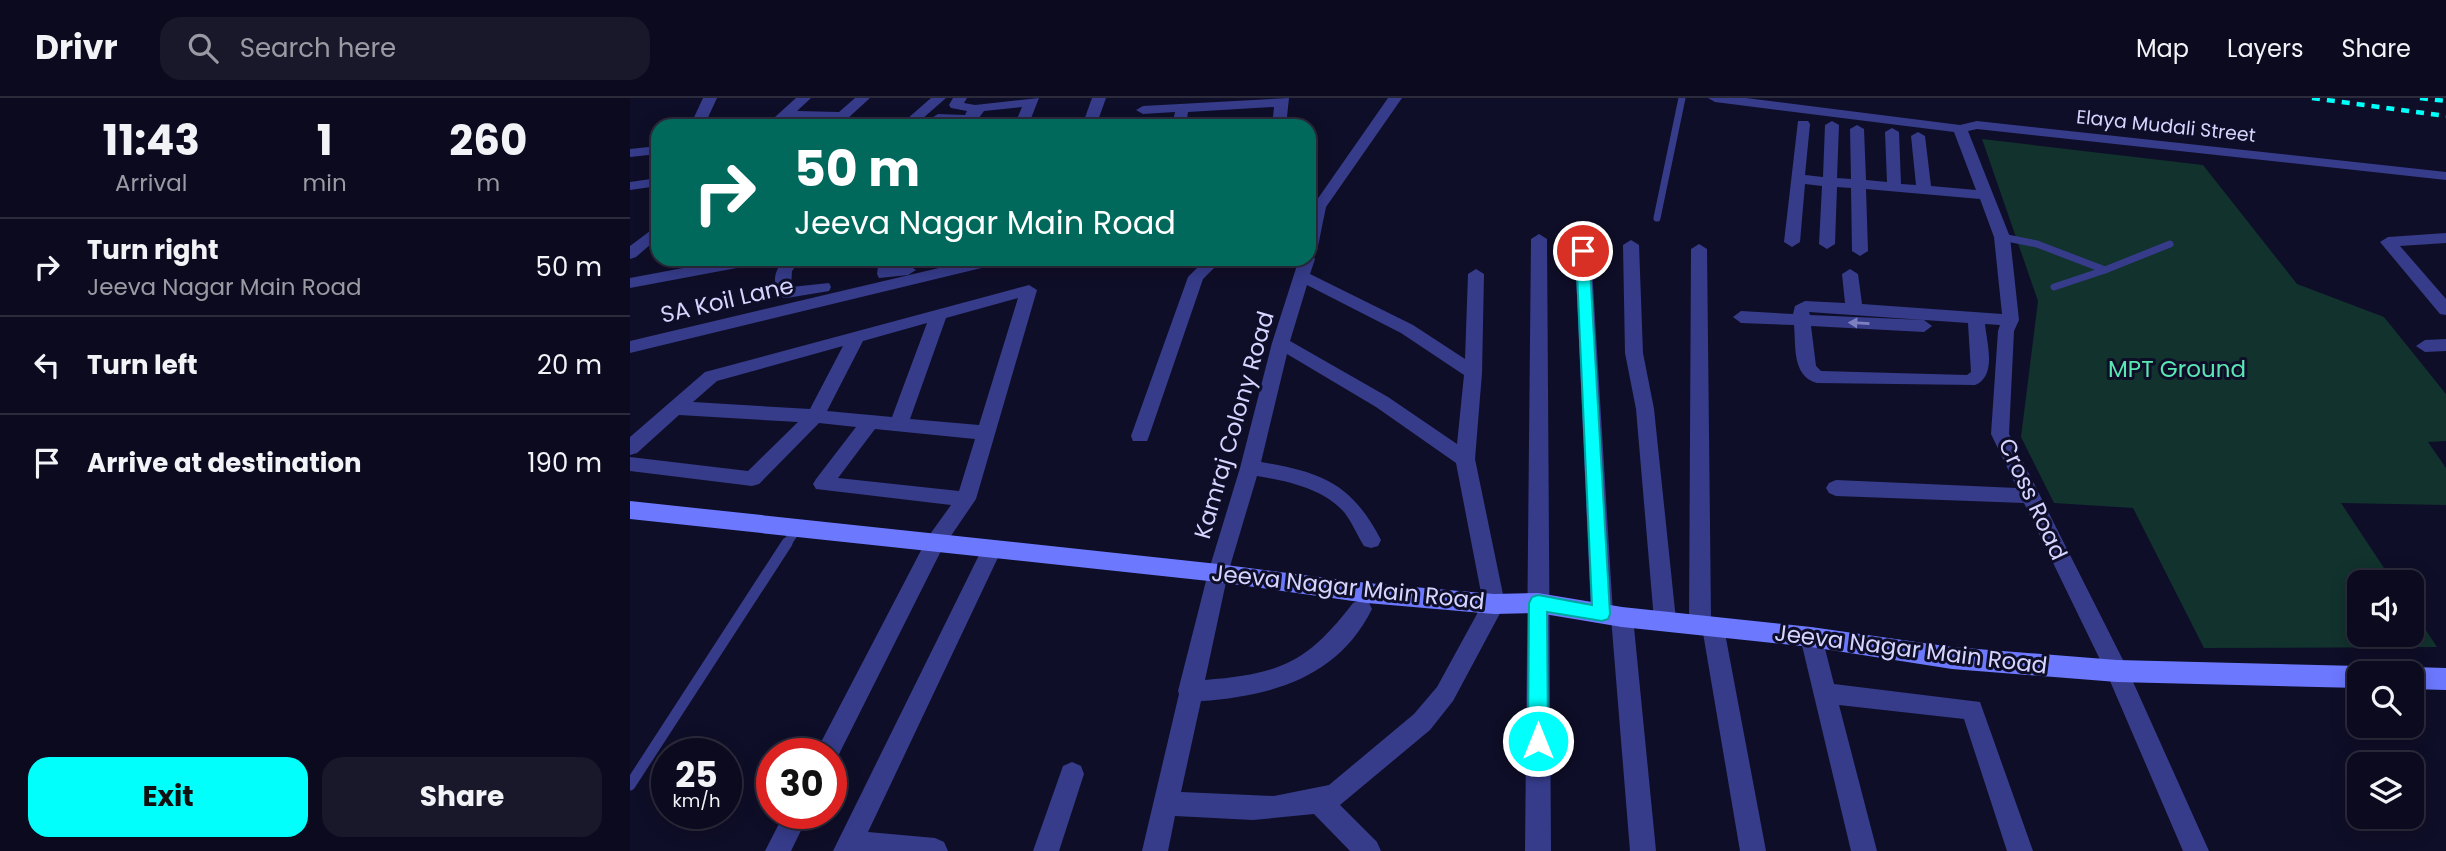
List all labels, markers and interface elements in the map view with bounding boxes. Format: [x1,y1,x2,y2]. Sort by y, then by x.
search box [160,17,650,80]
text: Drivr [35,24,118,71]
icon: search [184,29,222,67]
text: Search here [240,30,396,66]
text: Map [2136,32,2189,65]
text: Layers [2227,32,2303,65]
text: Share [2341,32,2411,65]
street label: Elaya Mudali Street [2075,103,2257,149]
text: 11:43 [103,111,200,170]
text: 1 [317,111,333,170]
text: 260 [449,111,527,170]
text: 50 m [794,135,920,203]
icon: right [679,147,770,238]
text: Arrival [115,167,188,199]
text: min [303,167,347,199]
text: m [476,167,500,199]
text: Jeeva Nagar Main Road [794,200,1176,245]
pin [1553,221,1613,281]
text: Turn right [87,232,219,268]
icon: arrive [1564,232,1602,270]
icon: right [28,248,66,286]
text: 50 m [536,249,602,285]
street label: SA Koil Lane [657,269,797,331]
text: Jeeva Nagar Main Road [87,271,362,303]
street label: Kamraj Colony Road [1186,307,1282,543]
one-way arrow [1848,317,1870,328]
icon: left [28,346,66,384]
text: Turn left [87,347,198,383]
text: 20 m [537,347,602,383]
park label: MPT Ground [2108,353,2246,385]
street label: Cross Road [1991,433,2075,565]
icon: arrive [28,444,66,482]
text: Arrive at destination [87,445,362,481]
text: 190 m [527,445,602,481]
street label: Jeeva Nagar Main Road [1210,557,1486,617]
map controls [2347,570,2424,829]
button: sound [2347,570,2424,647]
street label: Jeeva Nagar Main Road [1773,616,2049,682]
button: search [2347,661,2424,738]
position arrow [1501,704,1575,778]
speed limit sign: 30 [756,738,847,829]
text: 25 [675,750,718,799]
button: layers [2347,752,2424,829]
button: Exit [28,757,308,837]
button: Share [322,757,602,837]
text: km/h [673,788,720,813]

